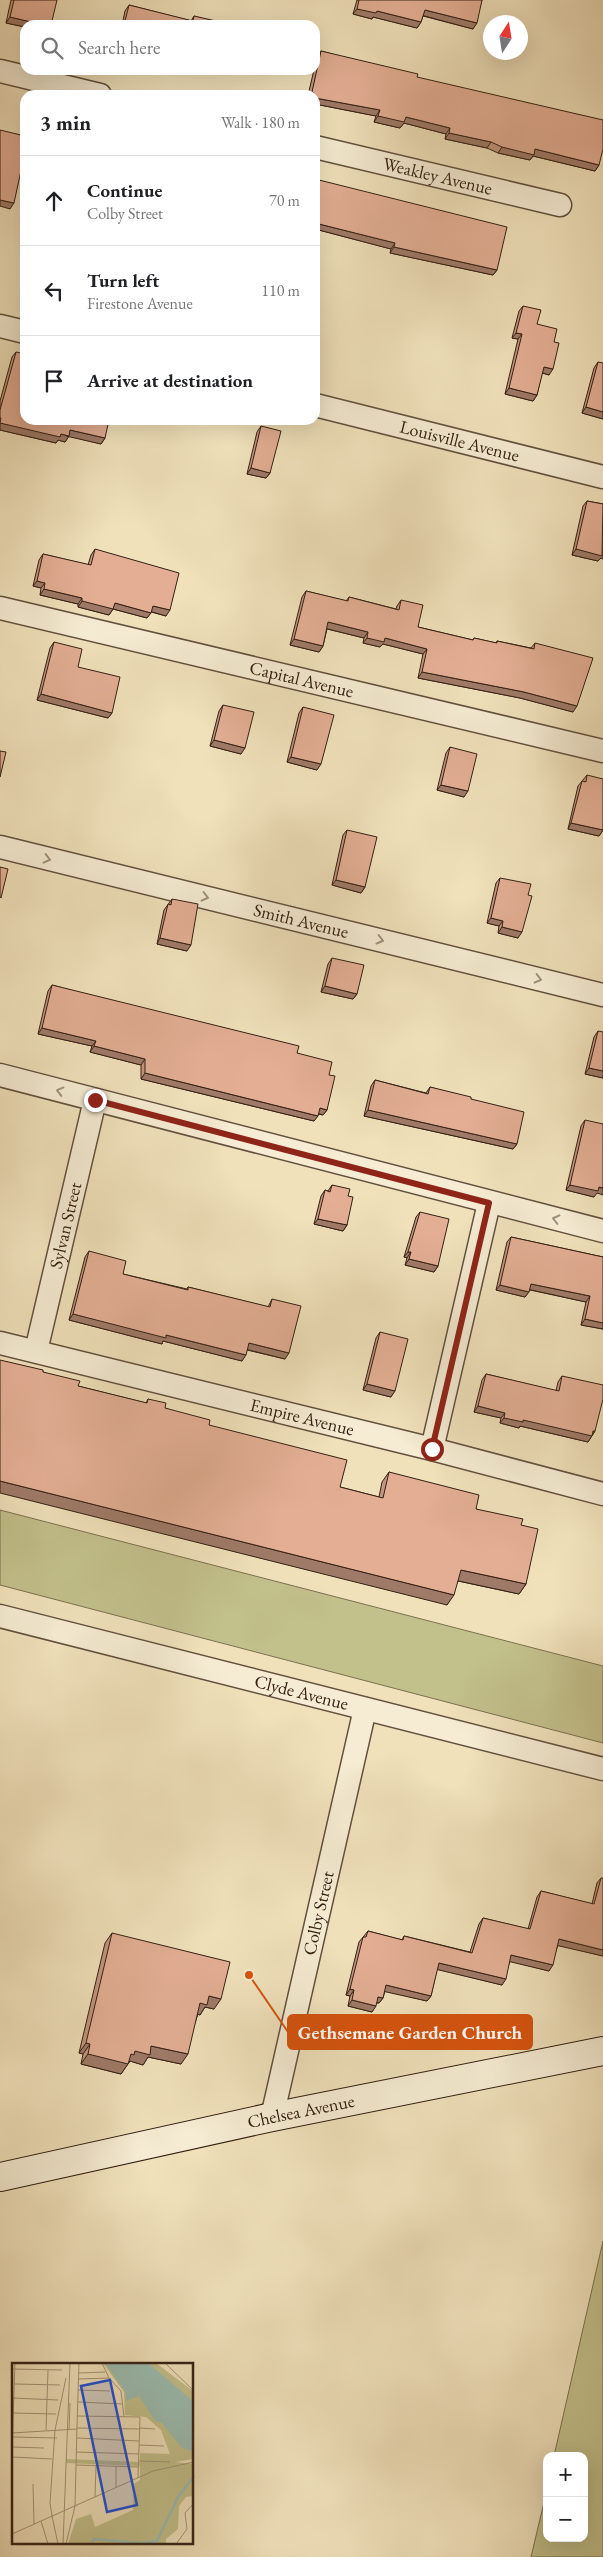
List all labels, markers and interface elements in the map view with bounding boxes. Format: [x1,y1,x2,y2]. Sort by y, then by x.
north arrow [483,15,528,60]
search box [20,20,320,75]
icon: search [38,34,66,62]
text: Search here [78,35,160,60]
text: 3 min [40,109,91,136]
text: Walk · 180 m [221,112,300,133]
street label: Weakley Avenue [381,151,495,200]
text: Continue [87,178,162,203]
icon: ahead [40,187,68,215]
text: 70 m [269,190,300,211]
text: Colby Street [87,203,163,224]
text: Turn left [87,268,159,293]
icon: left [40,277,68,305]
text: 110 m [261,280,300,301]
text: Firestone Avenue [87,293,193,314]
icon: arrive [40,367,68,395]
text: Arrive at destination [87,368,253,393]
street label: Louisville Avenue [397,415,522,467]
street label: Capital Avenue [247,656,356,702]
one-way arrow [43,853,52,864]
one-way arrow [201,892,209,902]
street label: Smith Avenue [251,898,351,943]
one-way arrow [376,934,385,945]
one-way arrow [533,973,542,984]
one-way arrow [55,1086,64,1097]
route end [84,1089,107,1112]
street label: Sylvan Street [44,1179,86,1271]
one-way arrow [551,1214,560,1225]
street label: Empire Avenue [248,1393,357,1440]
route start [421,1438,444,1461]
street label: Clyde Avenue [252,1669,351,1715]
street label: Colby Street [297,1868,339,1957]
callout: Gethsemane Garden Church [288,2015,532,2049]
text: Gethsemane Garden Church [298,2020,523,2045]
street label: Chelsea Avenue [245,2089,356,2133]
inset map [12,2363,194,2544]
map controls [543,2452,588,2542]
button: + [543,2452,588,2497]
button: − [543,2497,588,2542]

